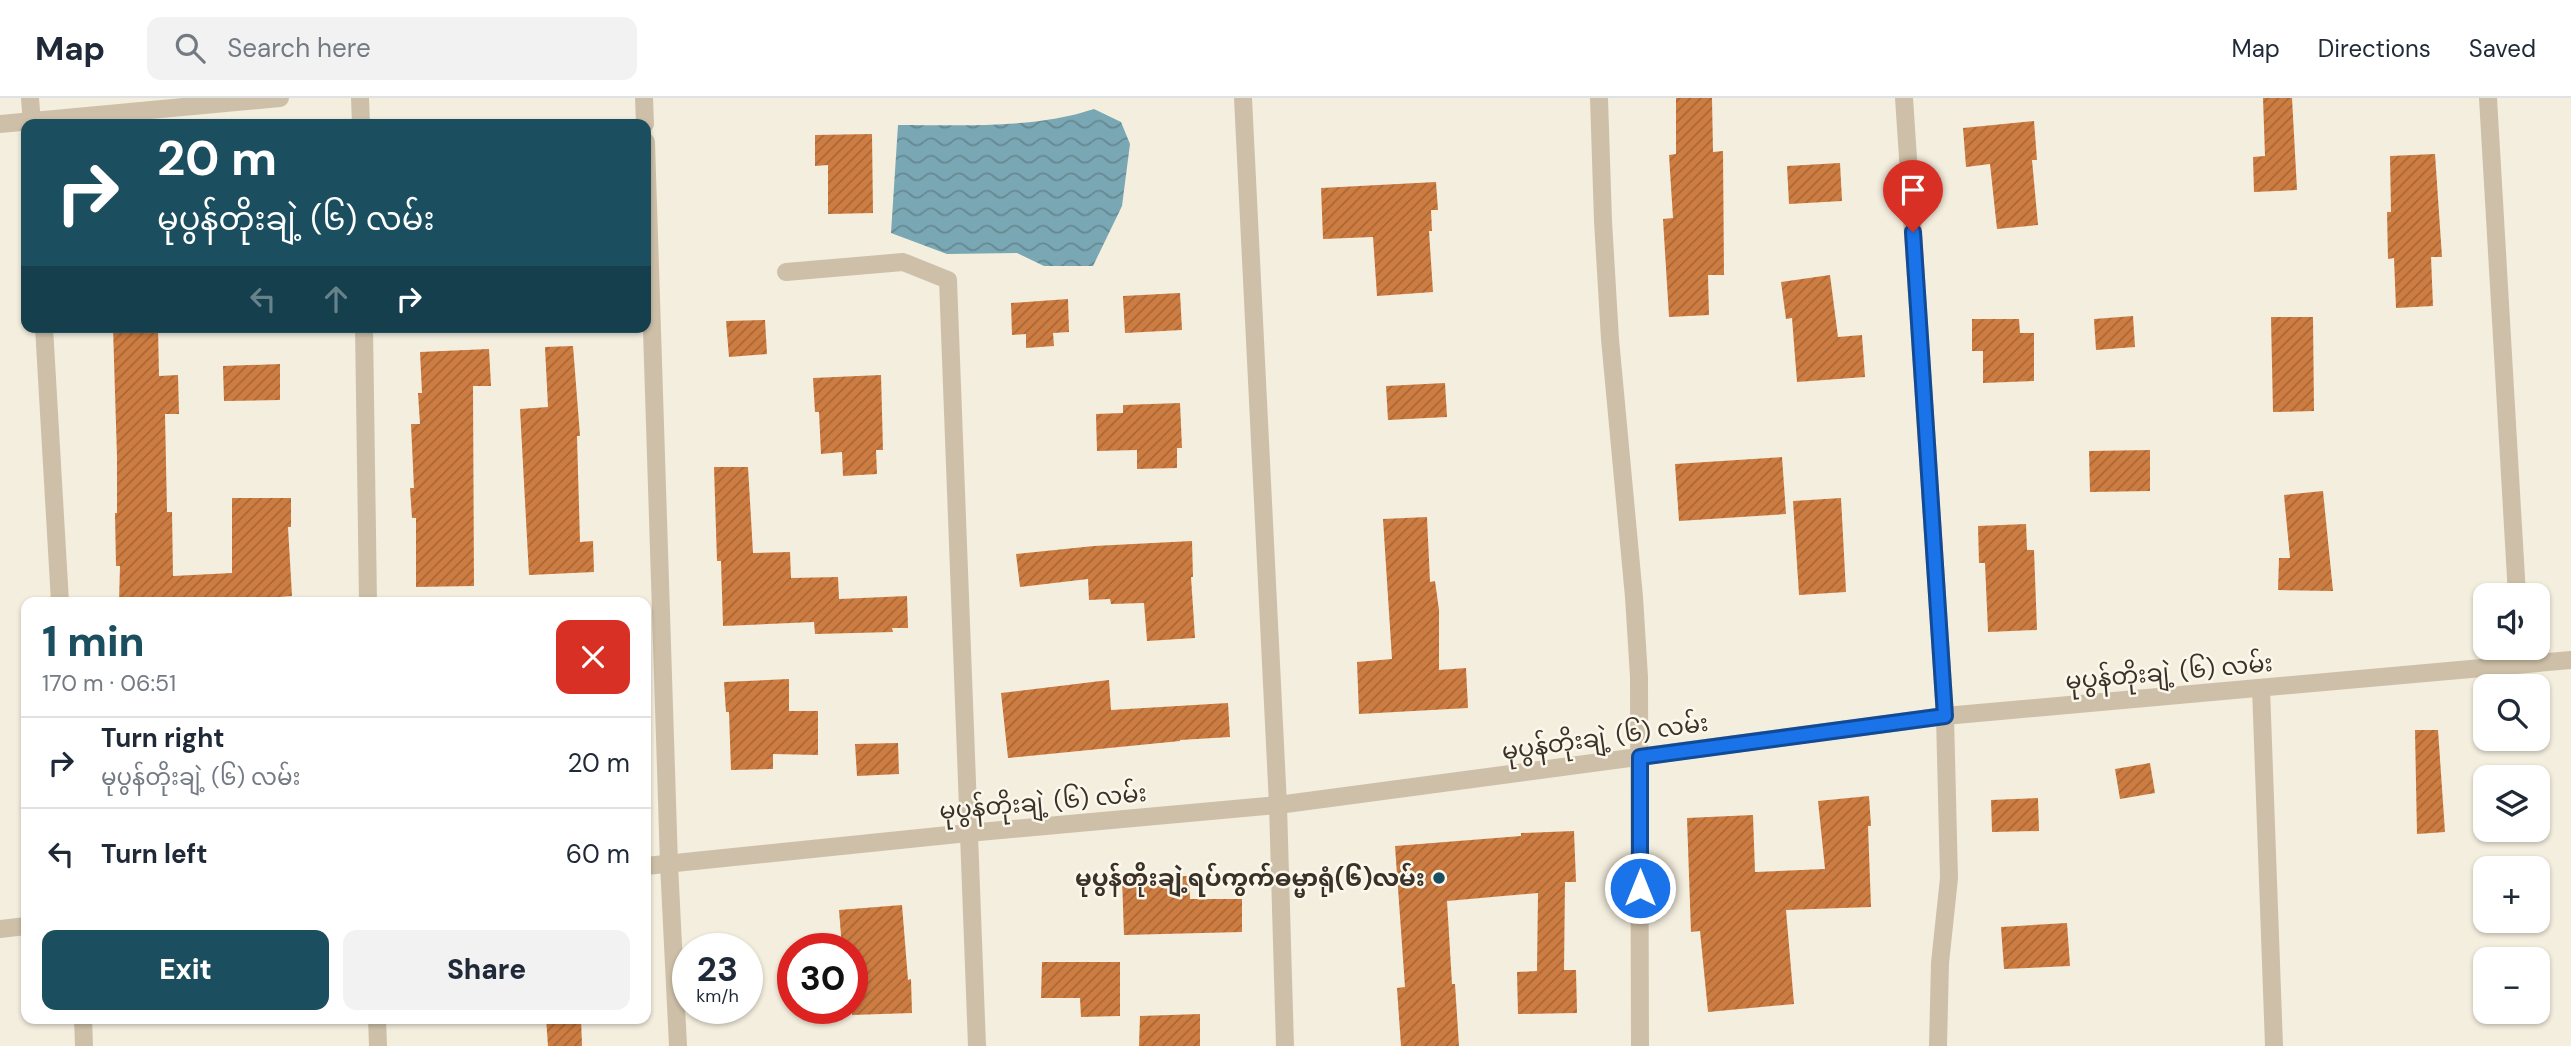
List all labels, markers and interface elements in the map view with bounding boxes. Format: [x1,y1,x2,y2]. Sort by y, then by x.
search box [147,17,637,80]
text: Map [35,27,105,70]
icon: search [171,29,209,67]
text: Search here [227,31,371,65]
text: Map [2232,33,2280,64]
text: Directions [2318,33,2431,64]
text: Saved [2469,33,2536,64]
text: 20 m [157,126,277,190]
icon: right [42,147,133,238]
pin [1883,160,1943,232]
icon: arrive [1894,171,1932,209]
text: မုပွန်တိုးချဲ့ (၆) လမ်း [157,198,435,240]
icon: left [244,280,282,318]
icon: ahead [317,280,355,318]
icon: right [390,280,428,318]
map controls [2473,583,2550,1024]
button: sound [2473,583,2550,660]
text: 1 min [42,614,145,669]
button: close [556,620,630,694]
street label: မုပွန်တိုးချဲ့ (၆) လမ်း [2064,647,2274,700]
text: 170 m · 06:51 [42,668,176,698]
button: search [2473,674,2550,751]
street label: မုပွန်တိုးချဲ့ (၆) လမ်း [1500,707,1711,770]
text: Turn right [101,721,225,755]
icon: right [42,744,80,782]
text: 20 m [567,746,630,780]
text: မုပွန်တိုးချဲ့ (၆) လမ်း [101,762,300,792]
button: layers [2473,765,2550,842]
street label: မုပွန်တိုးချဲ့ (၆) လမ်း [938,777,1148,830]
icon: left [42,835,80,873]
text: Turn left [101,837,208,871]
text: 60 m [566,837,630,871]
position arrow [1603,851,1677,925]
button: + [2473,856,2550,933]
place label: မုပွန်တိုးချဲ့ရပ်ကွက်ဓမ္မာရုံ(၆)လမ်း [1075,862,1425,898]
marker: မုပွန်တိုးချဲ့ရပ်ကွက်ဓမ္မာရုံ(၆)လမ်း [1431,870,1447,886]
button: Exit [42,930,329,1010]
button: Share [343,930,630,1010]
speed limit sign: 30 [777,933,868,1024]
text: 23 [697,946,738,992]
button: − [2473,947,2550,1024]
text: km/h [696,984,739,1008]

